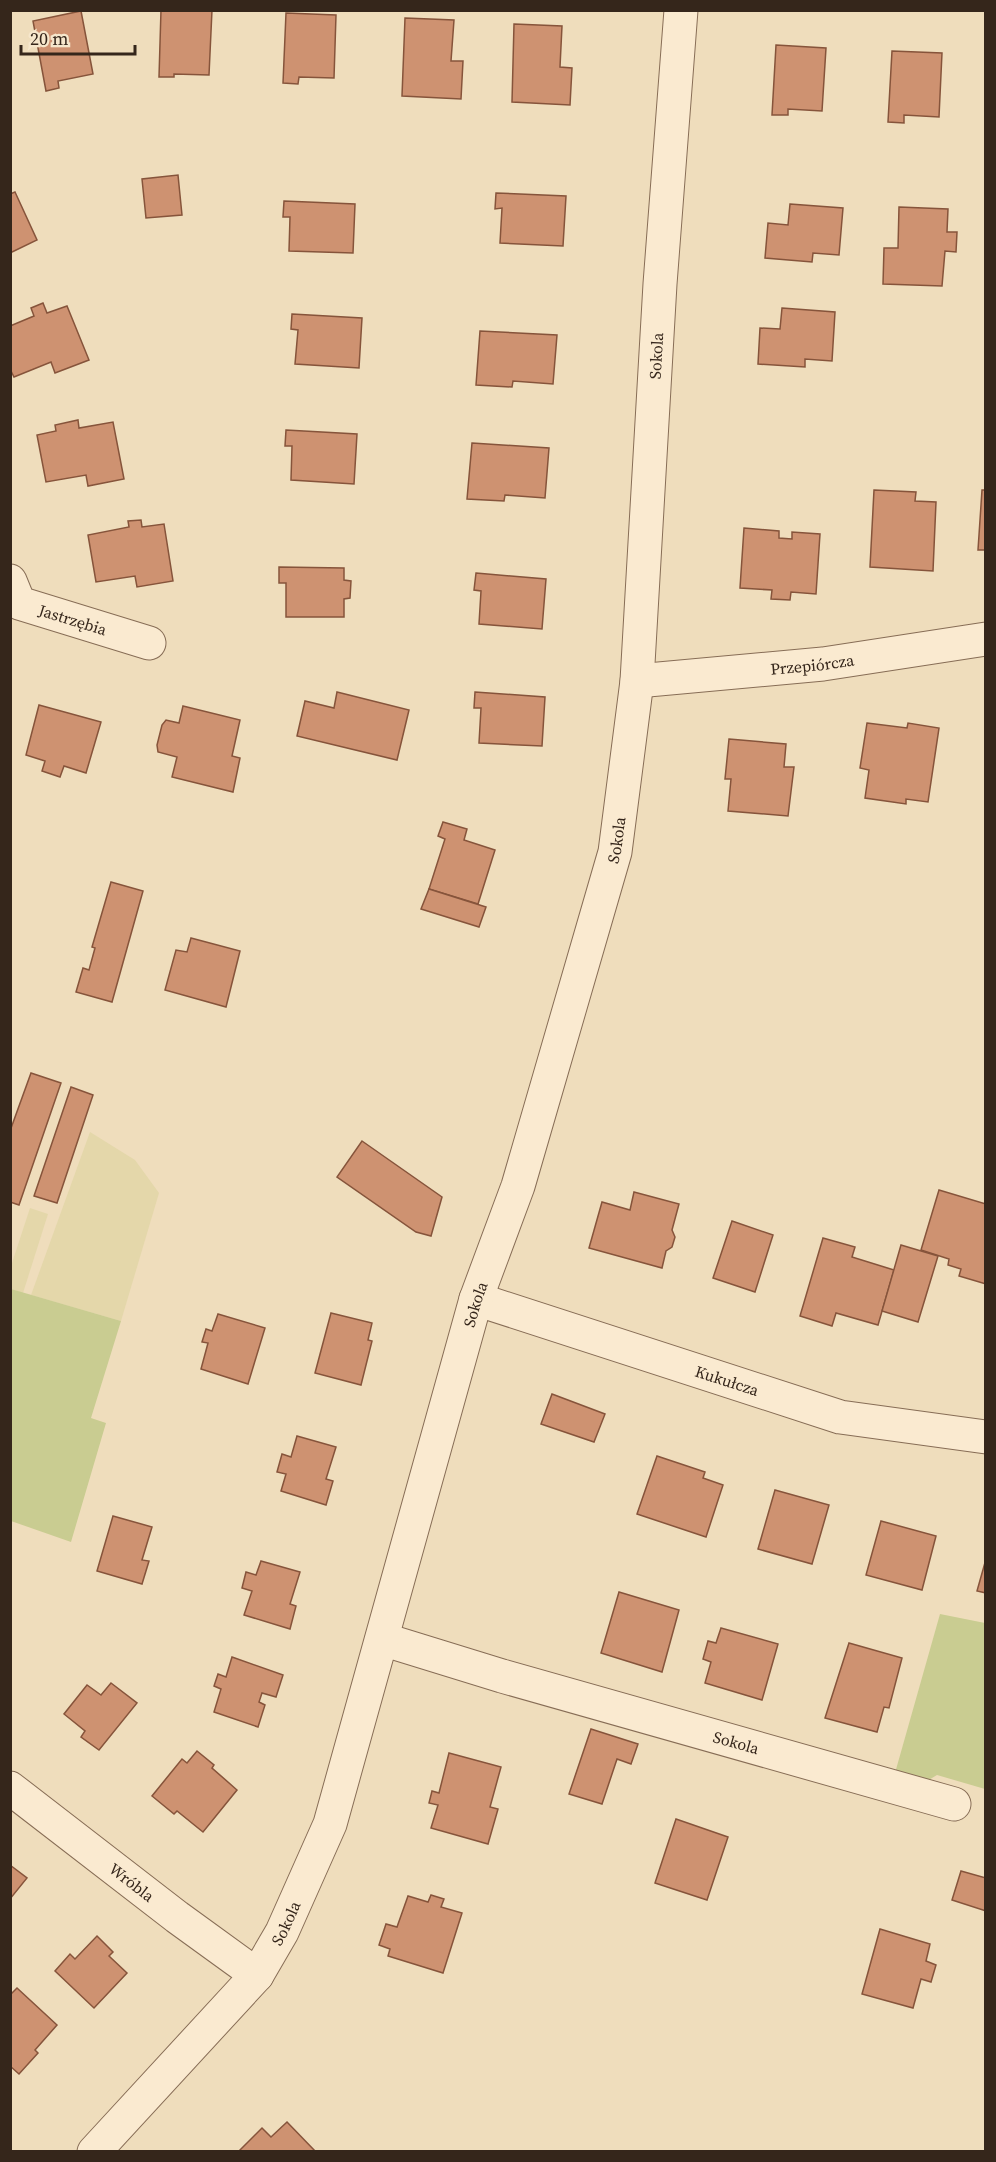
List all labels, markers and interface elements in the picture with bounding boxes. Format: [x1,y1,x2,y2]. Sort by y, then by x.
scale bar [21,18,135,56]
text: 20 m [30,26,68,51]
street label: Sokola [644,331,668,380]
street label: Jastrzębia [35,598,110,641]
street label: Przepiórcza [769,648,856,680]
street label: Sokola [601,815,631,866]
street label: Sokola [458,1278,493,1330]
street label: Kukułcza [692,1360,763,1401]
street label: Sokola [711,1725,762,1759]
street label: Wróbla [105,1858,160,1907]
street label: Sokola [266,1897,306,1949]

